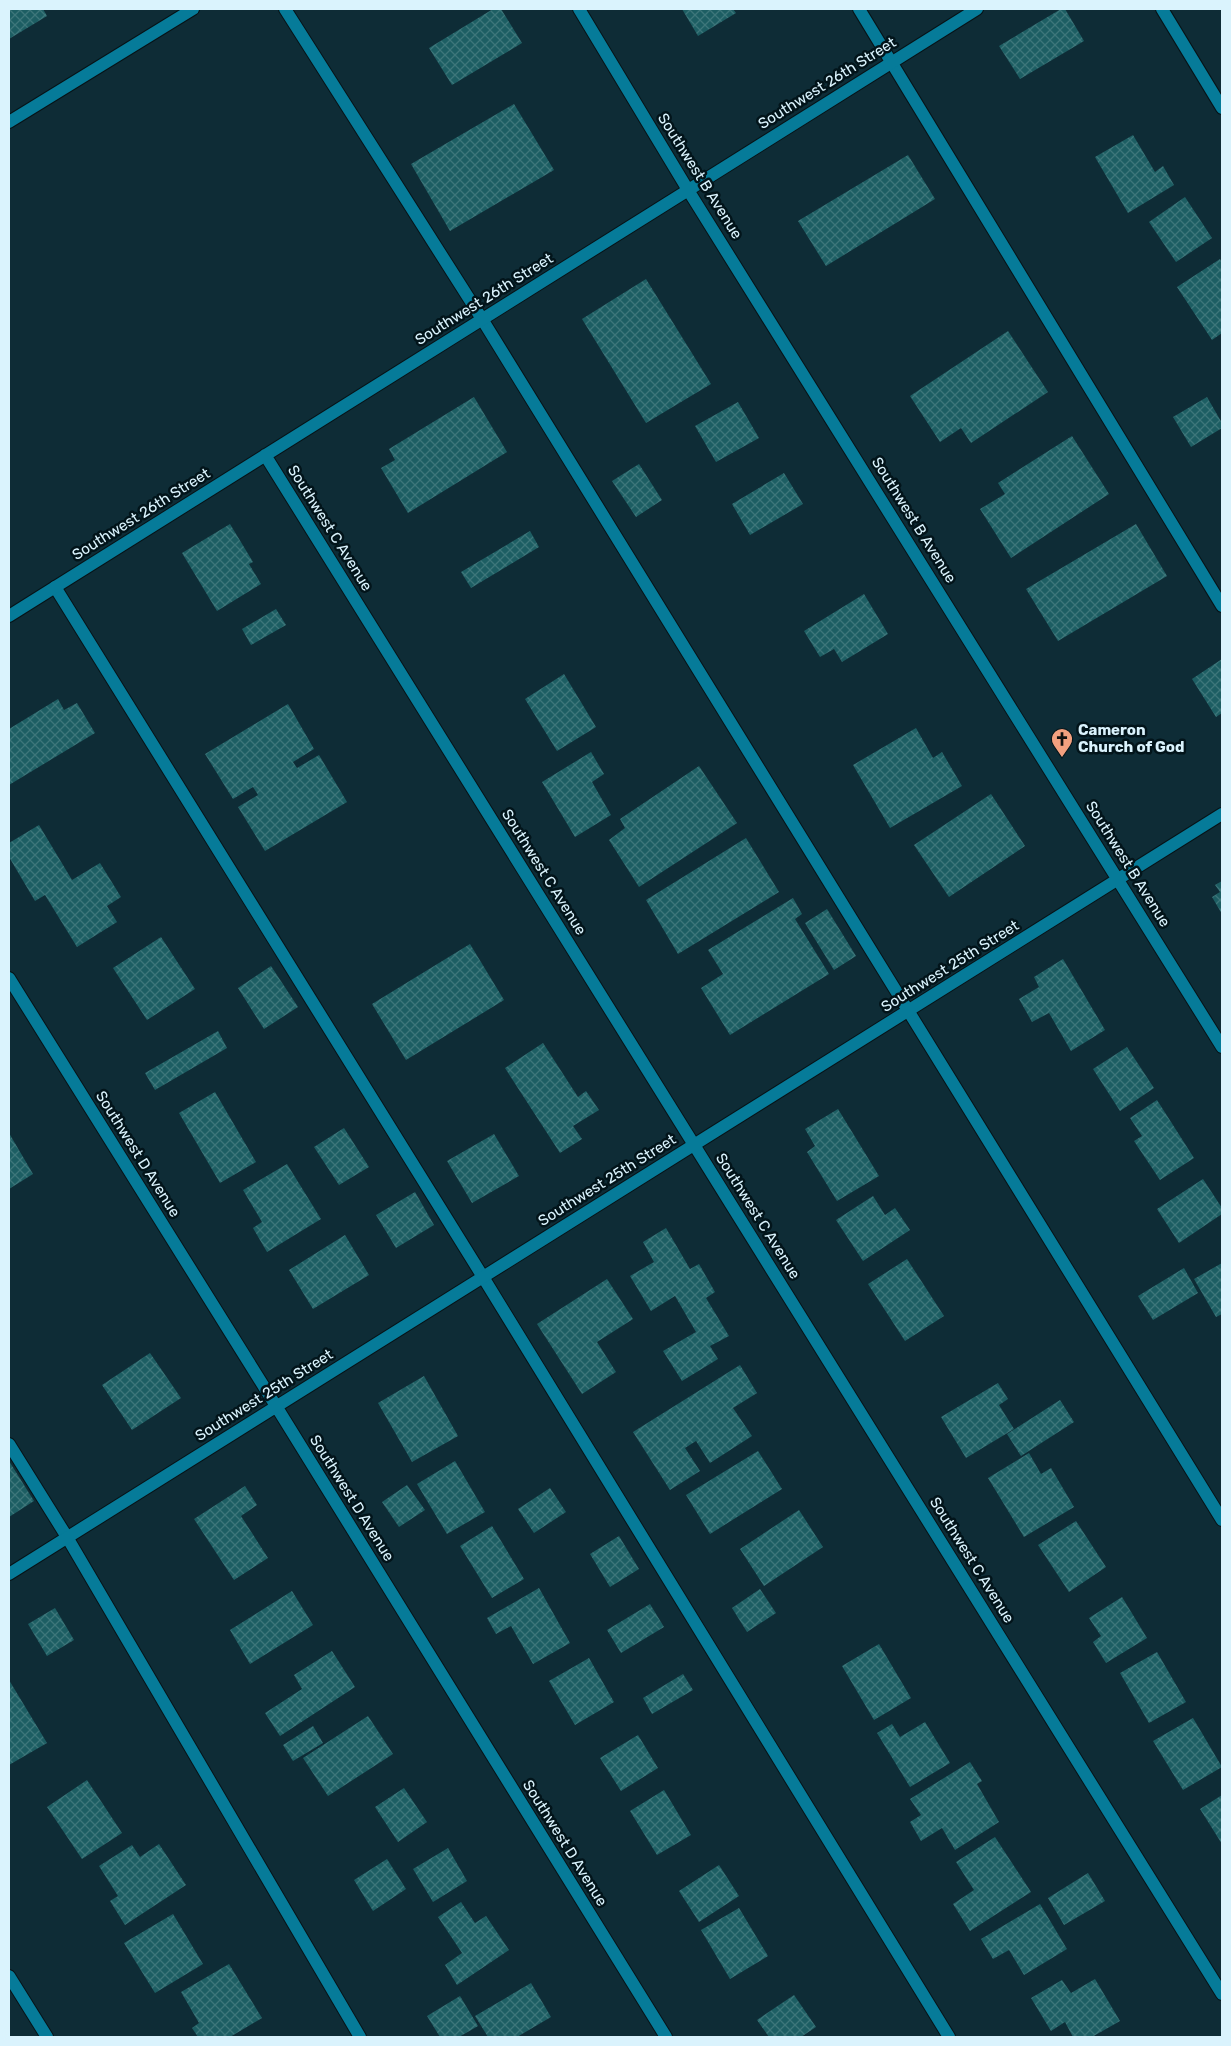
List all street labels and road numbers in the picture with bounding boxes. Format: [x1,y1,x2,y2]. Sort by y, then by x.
street label: Southwest 26th Street [755,33,899,133]
street label: Southwest B Avenue [654,110,746,242]
street label: Southwest 26th Street [412,249,556,349]
street label: Southwest B Avenue [868,454,960,586]
street label: Southwest C Avenue [284,462,376,594]
street label: Southwest 26th Street [69,464,213,564]
street label: Southwest B Avenue [1082,798,1174,930]
street label: Southwest C Avenue [498,806,590,938]
street label: Southwest 25th Street [878,916,1022,1016]
street label: Southwest D Avenue [92,1088,184,1220]
street label: Southwest 25th Street [535,1130,679,1230]
street label: Southwest C Avenue [712,1150,804,1282]
street label: Southwest 25th Street [192,1345,336,1445]
street label: Southwest D Avenue [306,1432,398,1564]
street label: Southwest C Avenue [926,1494,1018,1626]
street label: Southwest D Avenue [519,1777,611,1909]

